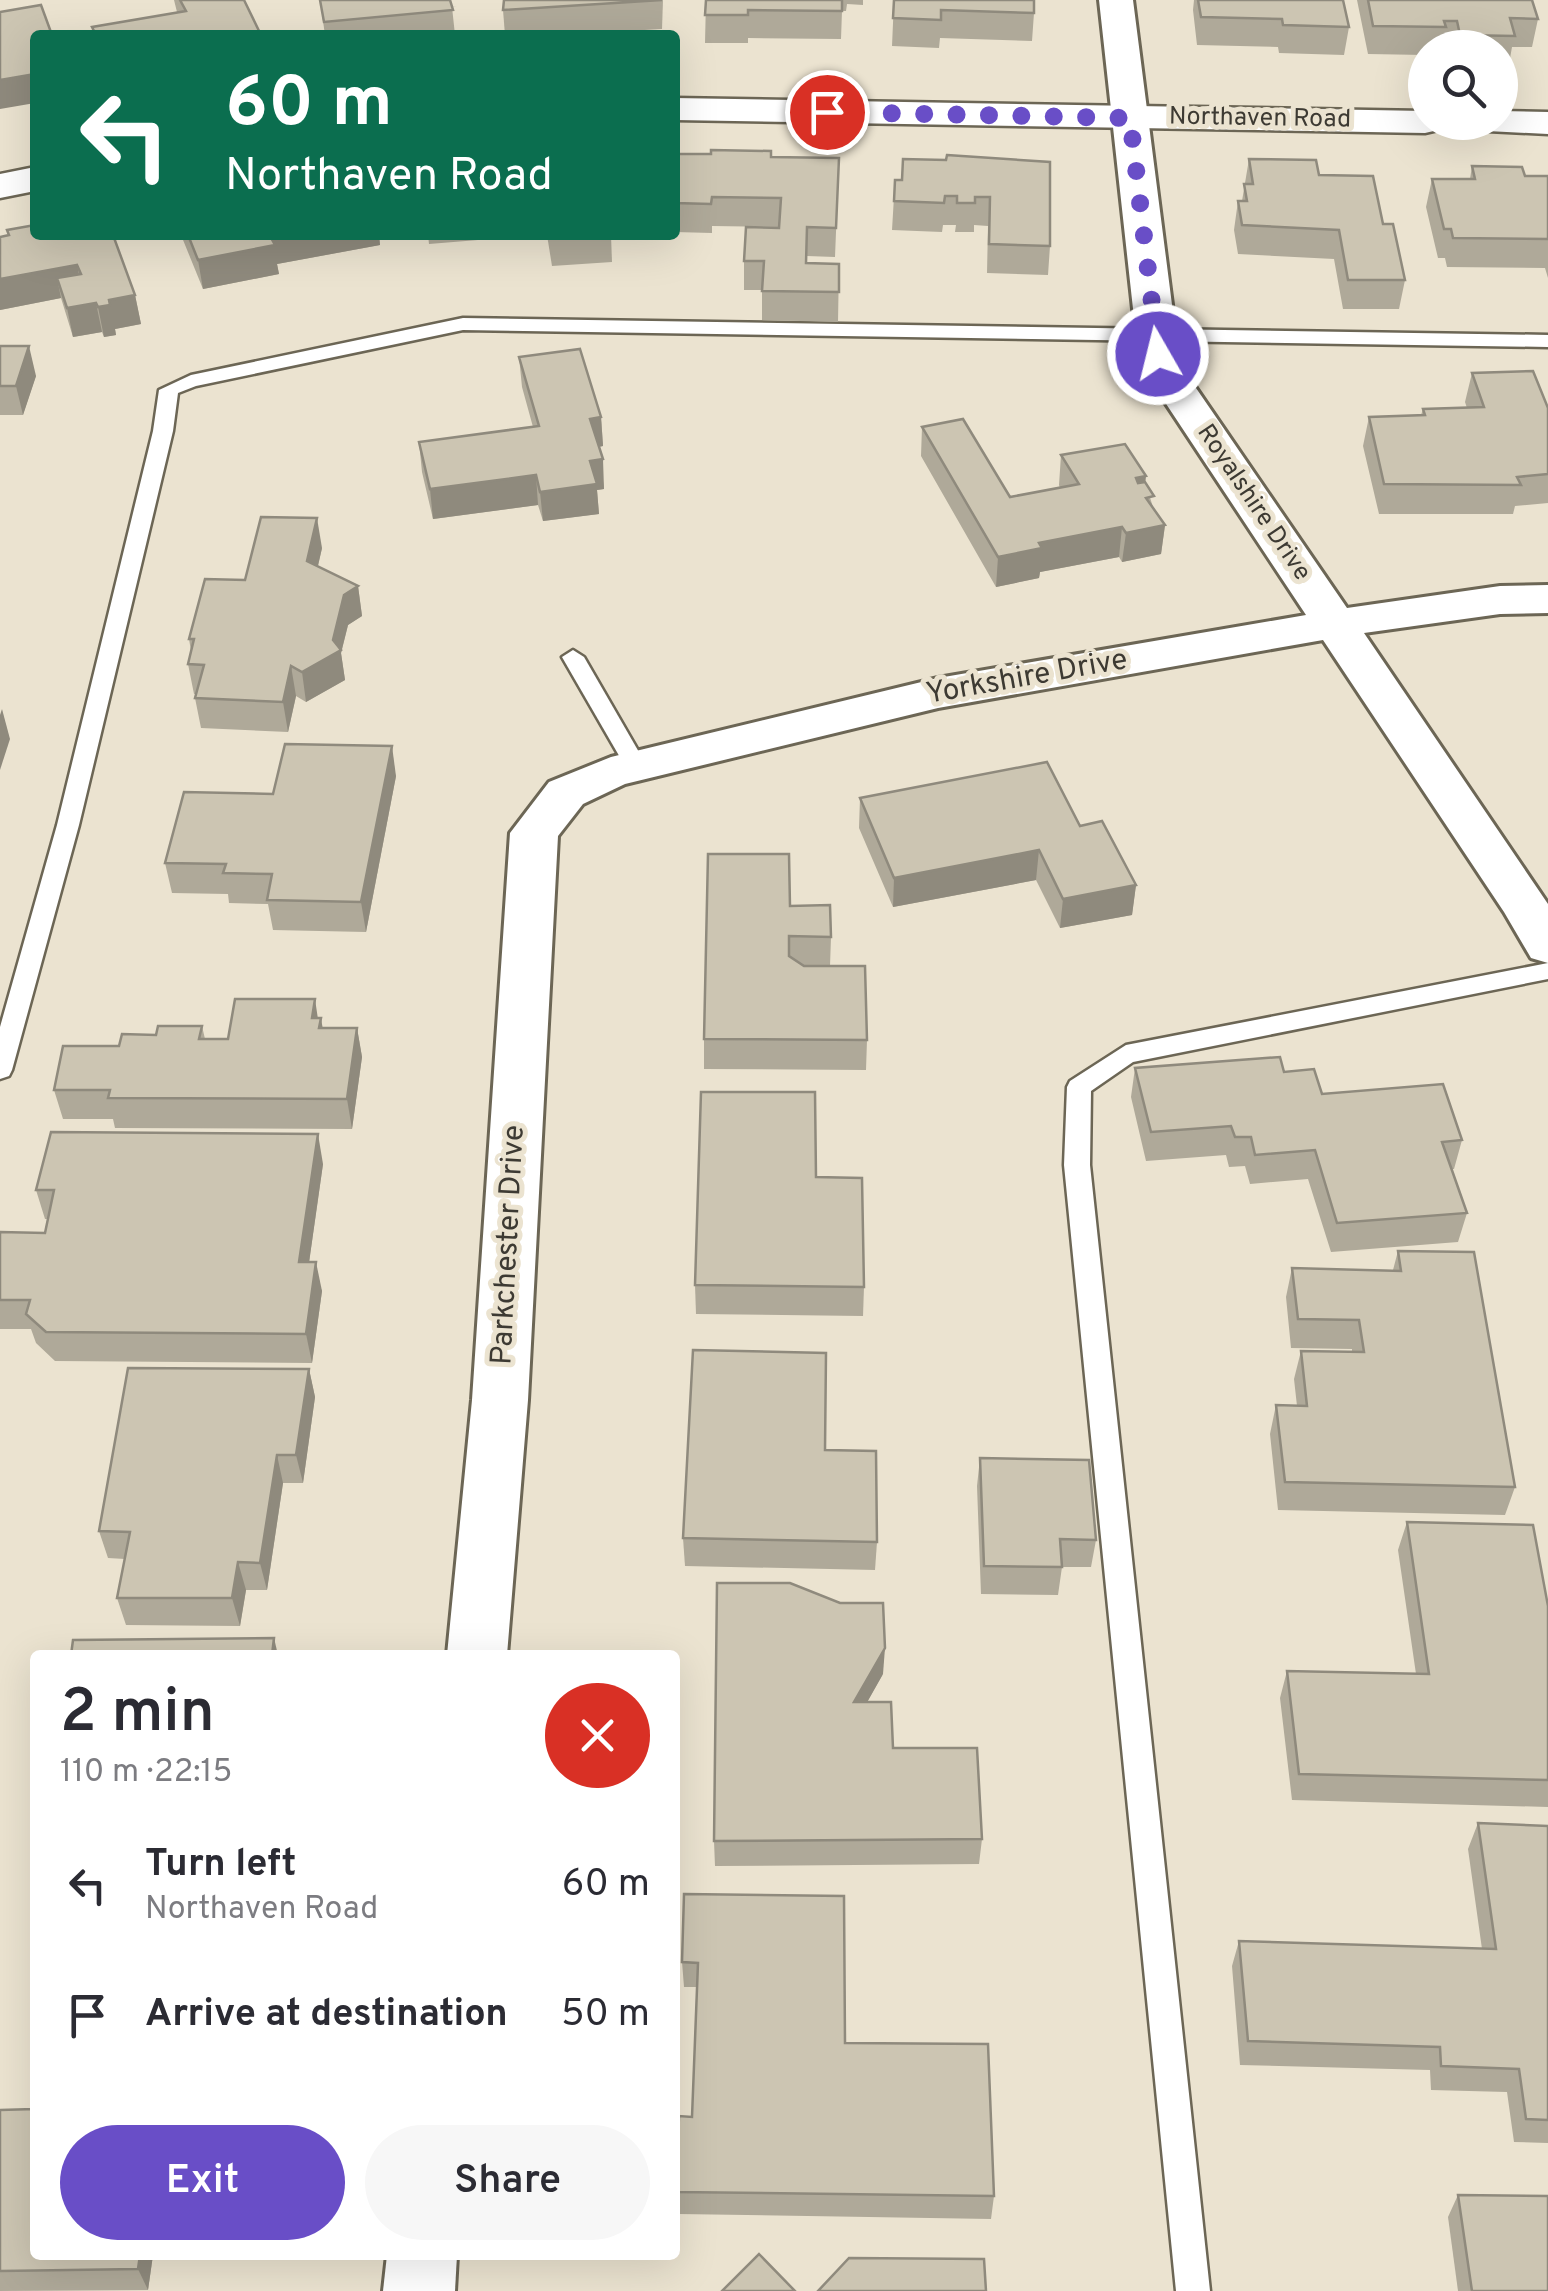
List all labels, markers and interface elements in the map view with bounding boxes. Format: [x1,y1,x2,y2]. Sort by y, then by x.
map controls [1408,30,1518,140]
button: search [1408,30,1518,140]
text: 60 m [225,62,393,151]
icon: left [60,70,190,200]
pin [785,70,870,155]
icon: arrive [800,85,855,140]
street label: Northaven Road [1169,101,1351,137]
text: Northaven Road [225,149,553,206]
position arrow [1106,302,1210,406]
street label: Royalshire Drive [1189,419,1317,587]
street label: Yorkshire Drive [924,642,1130,714]
street label: Parkchester Drive [484,1124,534,1366]
text: 2 min [60,1677,215,1753]
button: close [545,1683,650,1788]
text: 110 m · 22:15 [60,1753,232,1793]
text: Turn left [145,1841,297,1890]
icon: left [60,1858,115,1913]
text: 60 m [562,1861,650,1910]
text: Northaven Road [145,1890,378,1930]
icon: arrive [60,1988,115,2043]
text: Arrive at destination [145,1991,508,2040]
text: 50 m [561,1991,650,2040]
button: Exit [60,2125,345,2240]
button: Share [365,2125,650,2240]

